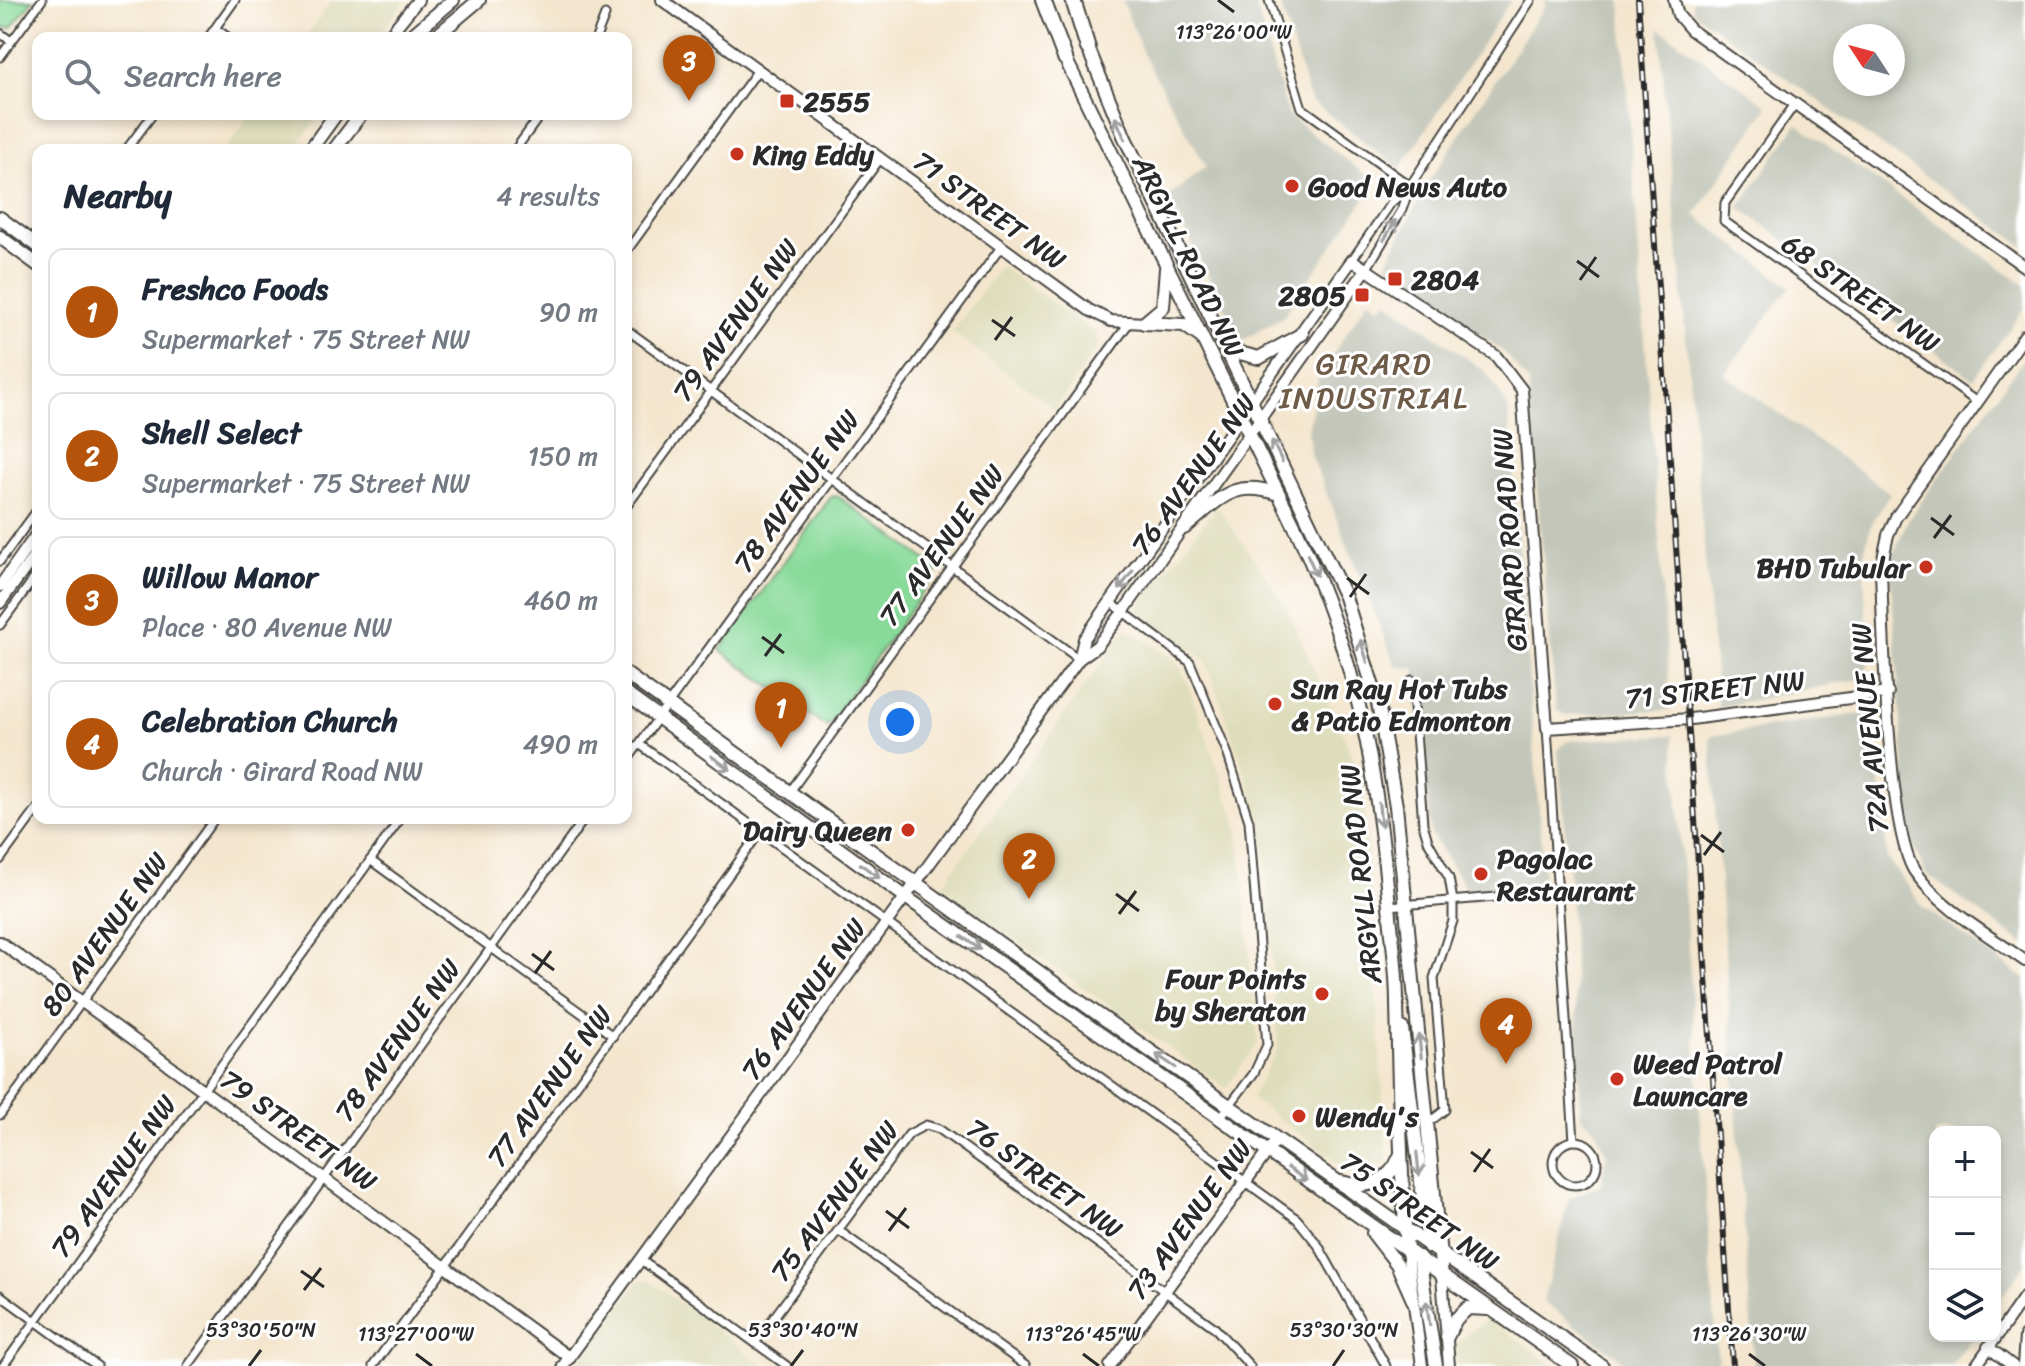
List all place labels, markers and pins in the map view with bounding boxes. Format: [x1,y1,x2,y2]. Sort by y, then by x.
pin: 3 [663,35,715,101]
place label: 2555 [802,77,870,126]
marker: 2555 [778,92,796,110]
place label: King Eddy [752,130,875,179]
marker: King Eddy [728,145,746,163]
place label: Good News Auto [1308,162,1508,211]
marker: Good News Auto [1283,177,1301,195]
place label: 2804 [1410,255,1480,304]
marker: 2804 [1386,270,1404,288]
place label: 2805 [1277,271,1346,320]
marker: 2805 [1353,286,1371,304]
place label: BHD Tubular [1757,543,1913,592]
marker: BHD Tubular [1917,558,1935,576]
place label: Sun Ray Hot Tubs & Patio Edmonton [1290,664,1512,745]
pin: 1 [755,682,807,748]
marker: Sun Ray Hot Tubs & Patio Edmonton [1266,695,1284,713]
place label: Dairy Queen [743,806,893,855]
marker: Dairy Queen [899,821,917,839]
pin: 2 [1003,833,1055,899]
place label: Pagolac Restaurant [1496,834,1636,915]
marker: Pagolac Restaurant [1472,865,1490,883]
place label: Four Points by Sheraton [1154,954,1307,1035]
marker: Four Points by Sheraton [1313,985,1331,1003]
pin: 4 [1480,998,1532,1064]
place label: Weed Patrol Lawncare [1633,1039,1783,1120]
marker: Weed Patrol Lawncare [1608,1070,1626,1088]
place label: Wendy's [1315,1092,1420,1141]
marker: Wendy's [1290,1107,1308,1125]

